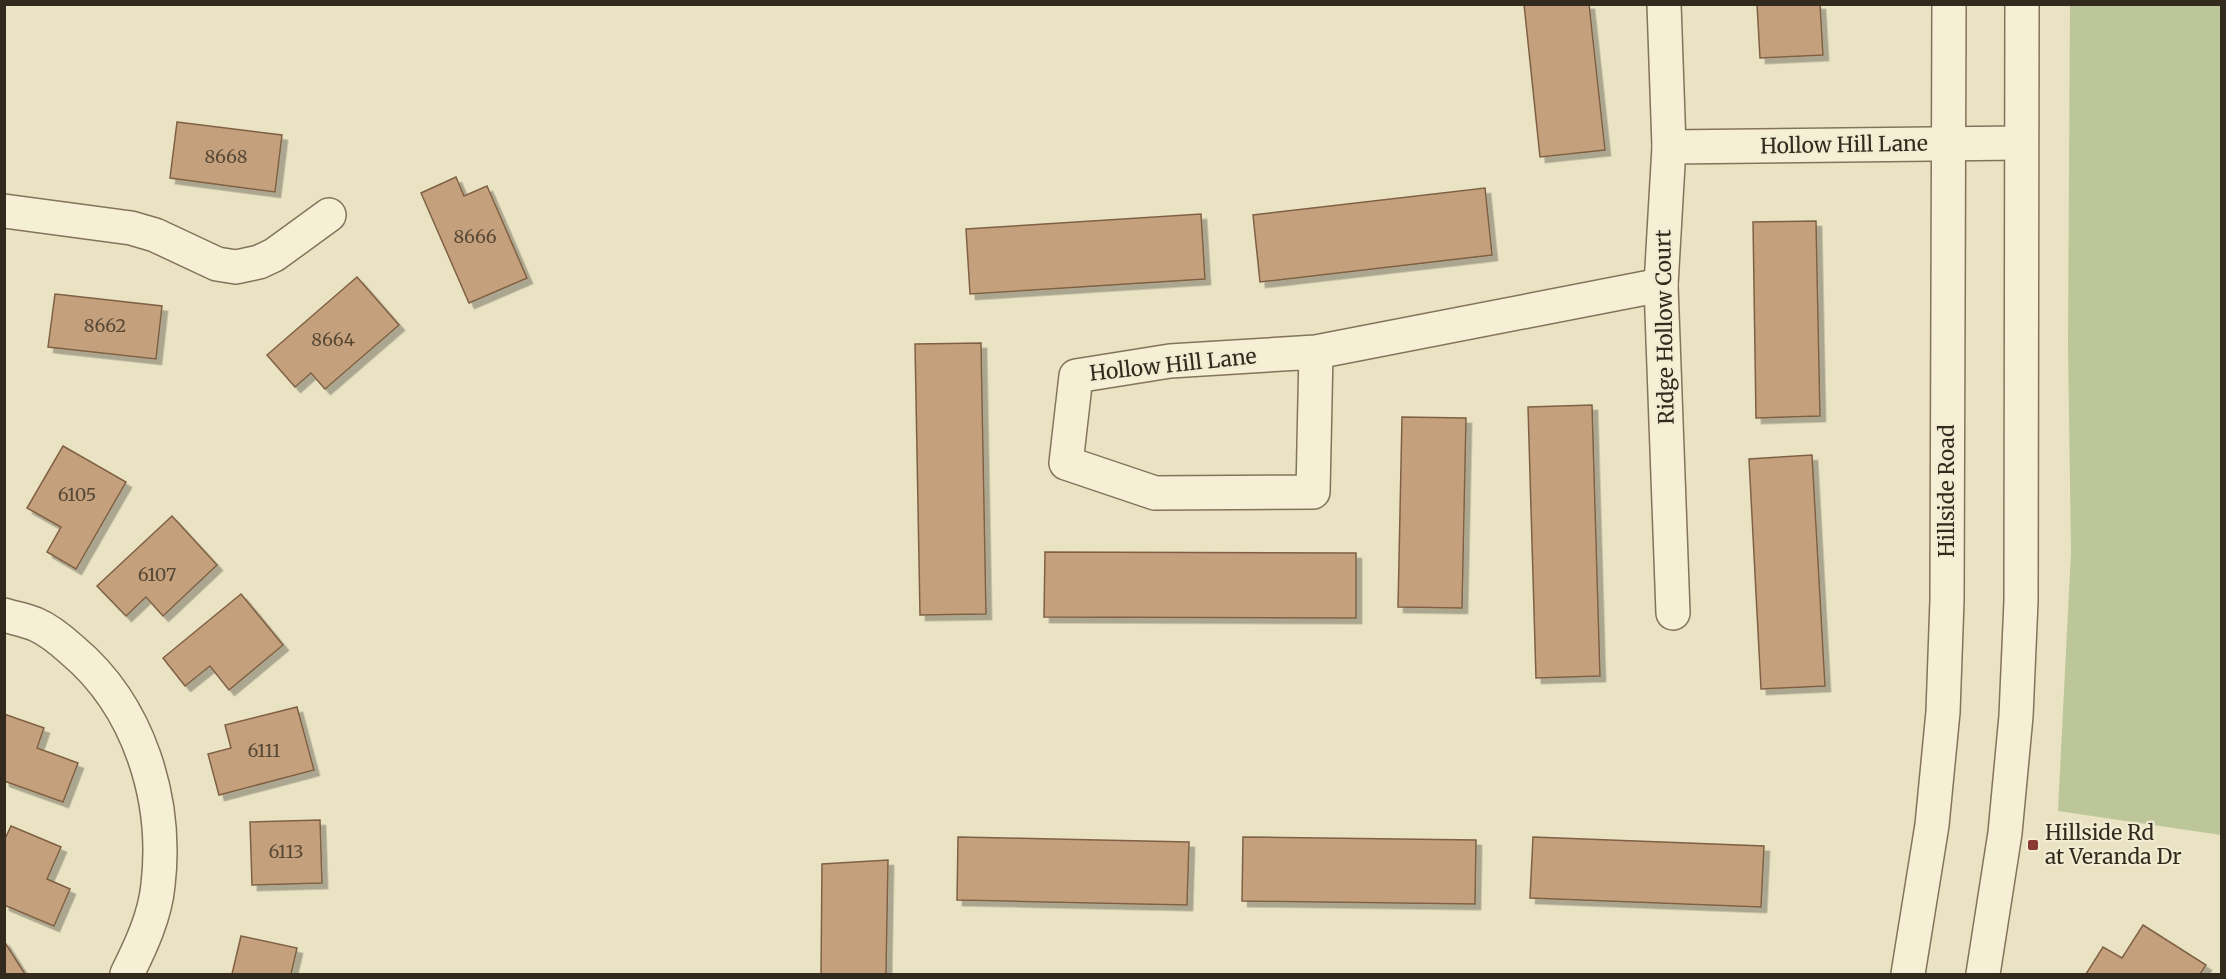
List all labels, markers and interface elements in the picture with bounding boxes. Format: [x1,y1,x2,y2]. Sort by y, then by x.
street label: Hollow Hill Lane [1760,130,1928,159]
house number: 8668 [204,145,248,168]
house number: 8666 [453,225,497,248]
street label: Ridge Hollow Court [1649,229,1680,425]
house number: 8662 [84,314,126,337]
house number: 8664 [311,328,355,351]
street label: Hollow Hill Lane [1088,342,1258,387]
street label: Hillside Road [1933,424,1960,558]
house number: 6105 [58,483,96,506]
house number: 6107 [138,563,176,586]
house number: 6111 [248,739,280,762]
place label: Hillside Rd at Veranda Dr [2045,819,2182,870]
marker: Hillside Rd at Veranda Dr [2026,838,2040,852]
house number: 6113 [268,840,304,863]

